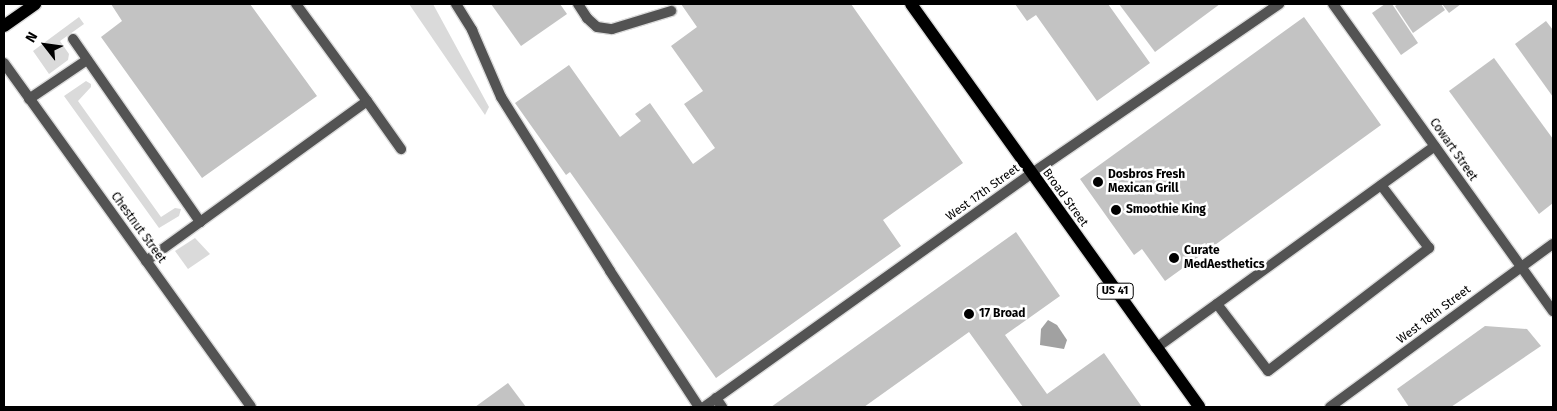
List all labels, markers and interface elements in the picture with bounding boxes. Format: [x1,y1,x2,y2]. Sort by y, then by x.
north arrow [20,20,70,70]
text: N [22,29,41,46]
street label: Cowart Street [1426,116,1480,184]
street label: West 17th Street [944,162,1022,224]
street label: Broad Street [1039,166,1091,230]
place label: Dosbros Fresh Mexican Grill [1108,168,1185,196]
marker: Dosbros Fresh Mexican Grill [1092,176,1104,188]
street label: Chestnut Street [107,190,169,266]
place label: Smoothie King [1126,203,1206,217]
marker: Smoothie King [1110,204,1122,216]
place label: Curate MedAesthetics [1184,244,1264,272]
marker: Curate MedAesthetics [1168,252,1180,264]
road number: US 41 [1096,282,1134,300]
street label: West 18th Street [1394,283,1474,347]
place label: 17 Broad [979,307,1026,321]
marker: 17 Broad [963,308,975,320]

